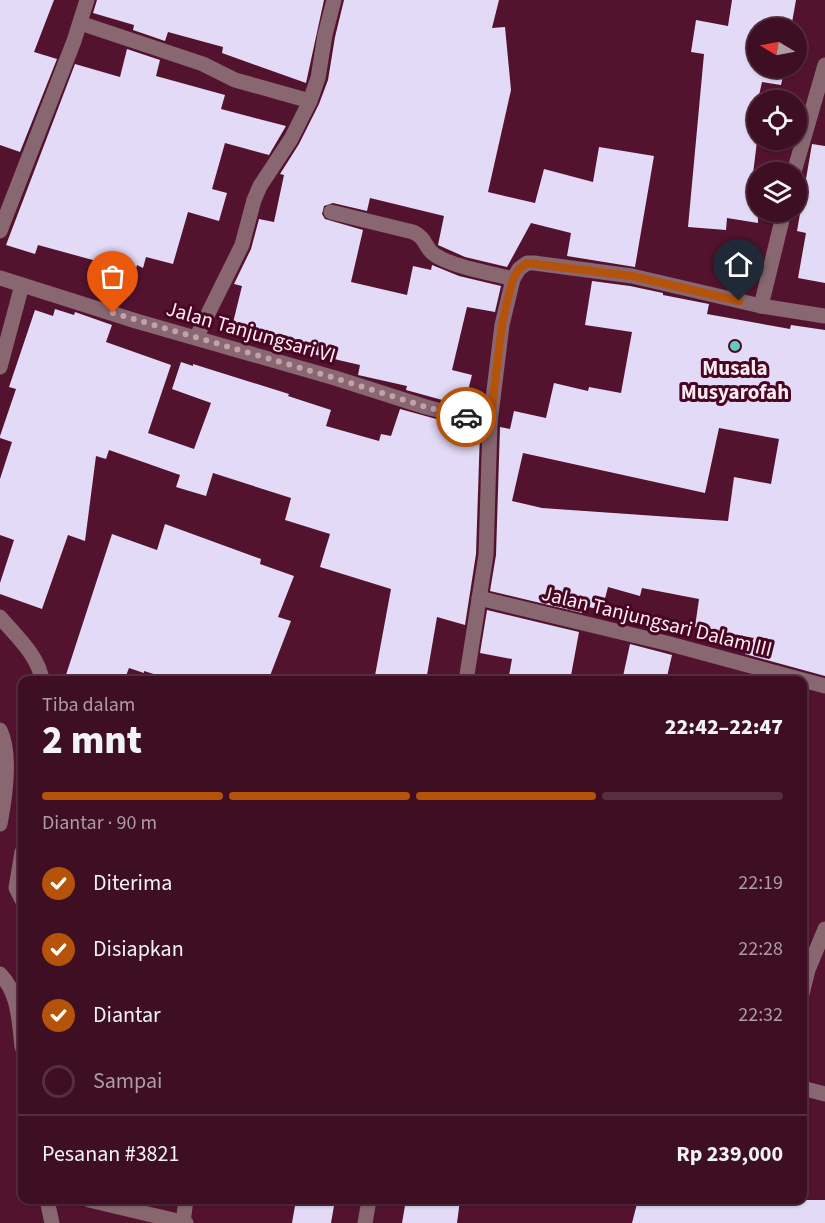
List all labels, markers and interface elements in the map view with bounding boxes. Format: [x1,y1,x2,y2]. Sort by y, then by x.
north arrow [747,18,807,78]
map controls [747,18,807,222]
button: locate [747,90,807,150]
button: layers [747,162,807,222]
pin [713,239,764,301]
icon: home [722,248,755,281]
pin [87,251,138,313]
icon: bag [96,260,129,293]
street label: Jalan Tanjungsari VI [163,293,339,371]
marker: Musala Musyarofah [728,339,742,353]
place label: Musala Musyarofah [681,353,789,407]
courier [436,387,496,447]
icon: car [450,401,483,434]
street label: Jalan Tanjungsari Dalam III [539,578,775,664]
text: Tiba dalam [42,691,135,719]
text: 22:42–22:47 [665,711,783,743]
text: 2 mnt [42,713,142,769]
text: Diantar · 90 m [42,809,157,837]
icon: check [42,867,75,900]
text: Diterima [93,867,172,899]
text: 22:19 [738,869,783,897]
icon: check [42,933,75,966]
text: Disiapkan [93,933,184,965]
text: 22:28 [738,935,783,963]
icon: check [42,999,75,1032]
text: Diantar [93,999,161,1031]
text: 22:32 [738,1001,783,1029]
text: Sampai [93,1065,162,1097]
text: Pesanan #3821 [42,1138,179,1170]
text: Rp 239,000 [676,1138,783,1170]

